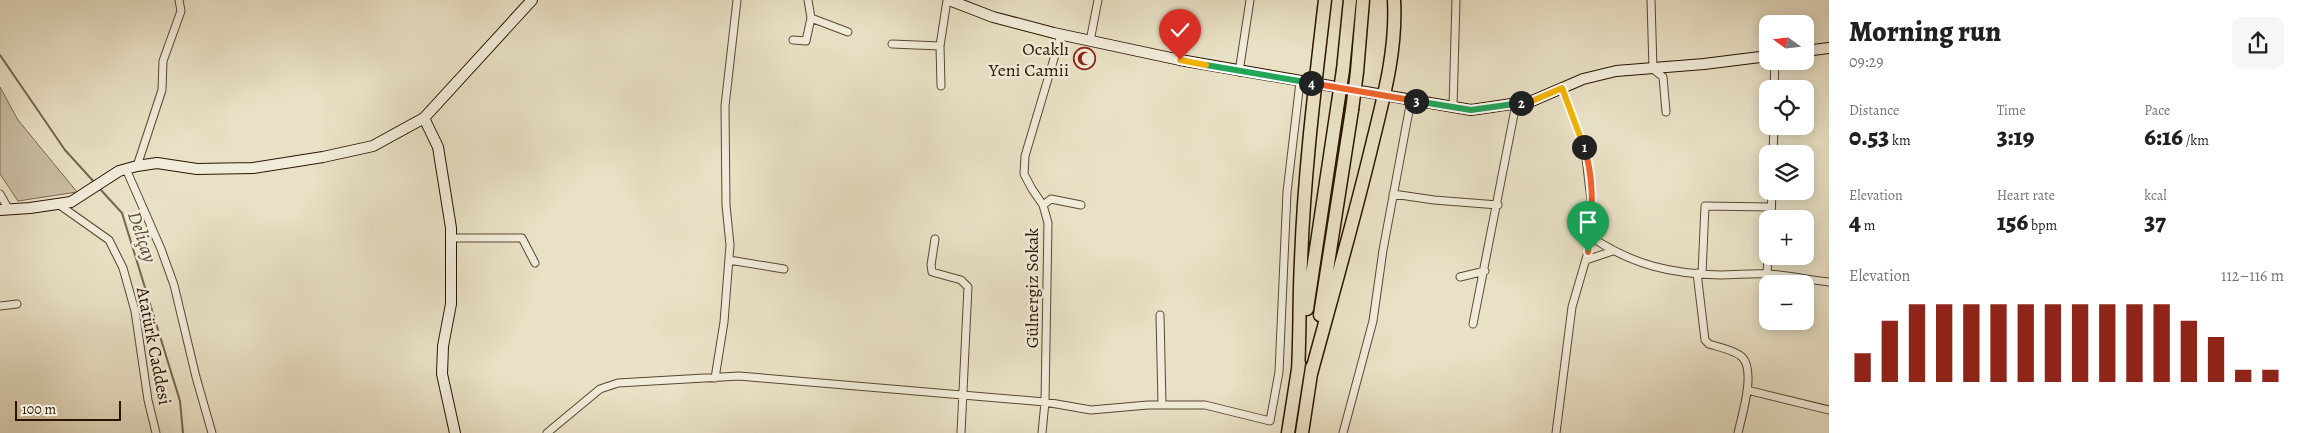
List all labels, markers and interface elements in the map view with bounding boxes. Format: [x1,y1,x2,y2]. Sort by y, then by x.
pin [1159,9,1201,60]
text: Morning run [1849,13,2001,51]
north arrow [1759,15,1814,70]
map controls [1759,15,1814,330]
icon: check [1166,16,1194,44]
button: share [2232,17,2284,69]
place label: Ocaklı Yeni Camii [988,37,1069,82]
mosque icon: Ocaklı Yeni Camii [1073,47,1097,71]
text: 09:29 [1849,51,1884,73]
pin: 4 [1298,70,1324,96]
text: 4 [1308,74,1315,93]
button: locate [1759,80,1814,135]
pin: 3 [1404,88,1428,114]
pin: 2 [1508,90,1534,116]
text: 3 [1413,92,1420,111]
text: 2 [1518,94,1525,113]
text: Distance [1849,101,1899,120]
text: Time [1997,101,2026,120]
text: Pace [2144,101,2170,120]
text: 0.53 [1849,120,1889,154]
text: 3:19 [1997,120,2034,154]
text: 6:16 [2144,120,2183,154]
text: km [1889,131,1911,150]
text: /km [2183,131,2209,150]
pin: 1 [1572,134,1596,160]
text: 1 [1582,138,1587,157]
button: layers [1759,145,1814,200]
text: Elevation [1849,186,1903,205]
text: Heart rate [1997,186,2055,205]
text: kcal [2144,186,2167,205]
pin [1567,201,1609,252]
text: 4 [1849,205,1861,239]
text: 156 [1997,205,2028,239]
text: 37 [2144,205,2166,239]
water label: Deliçay [121,208,163,267]
icon: arrive [1574,208,1602,236]
button: + [1759,210,1814,265]
text: m [1861,216,1875,235]
text: bpm [2028,216,2057,235]
street label: Gülnergiz Sokak [1020,228,1044,348]
text: Elevation [1849,265,1910,287]
text: 112–116 m [2221,265,2284,287]
button: − [1759,275,1814,330]
street label: Atatürk Caddesi [131,284,177,407]
scale bar [15,398,121,421]
text: 100 m [22,400,56,419]

